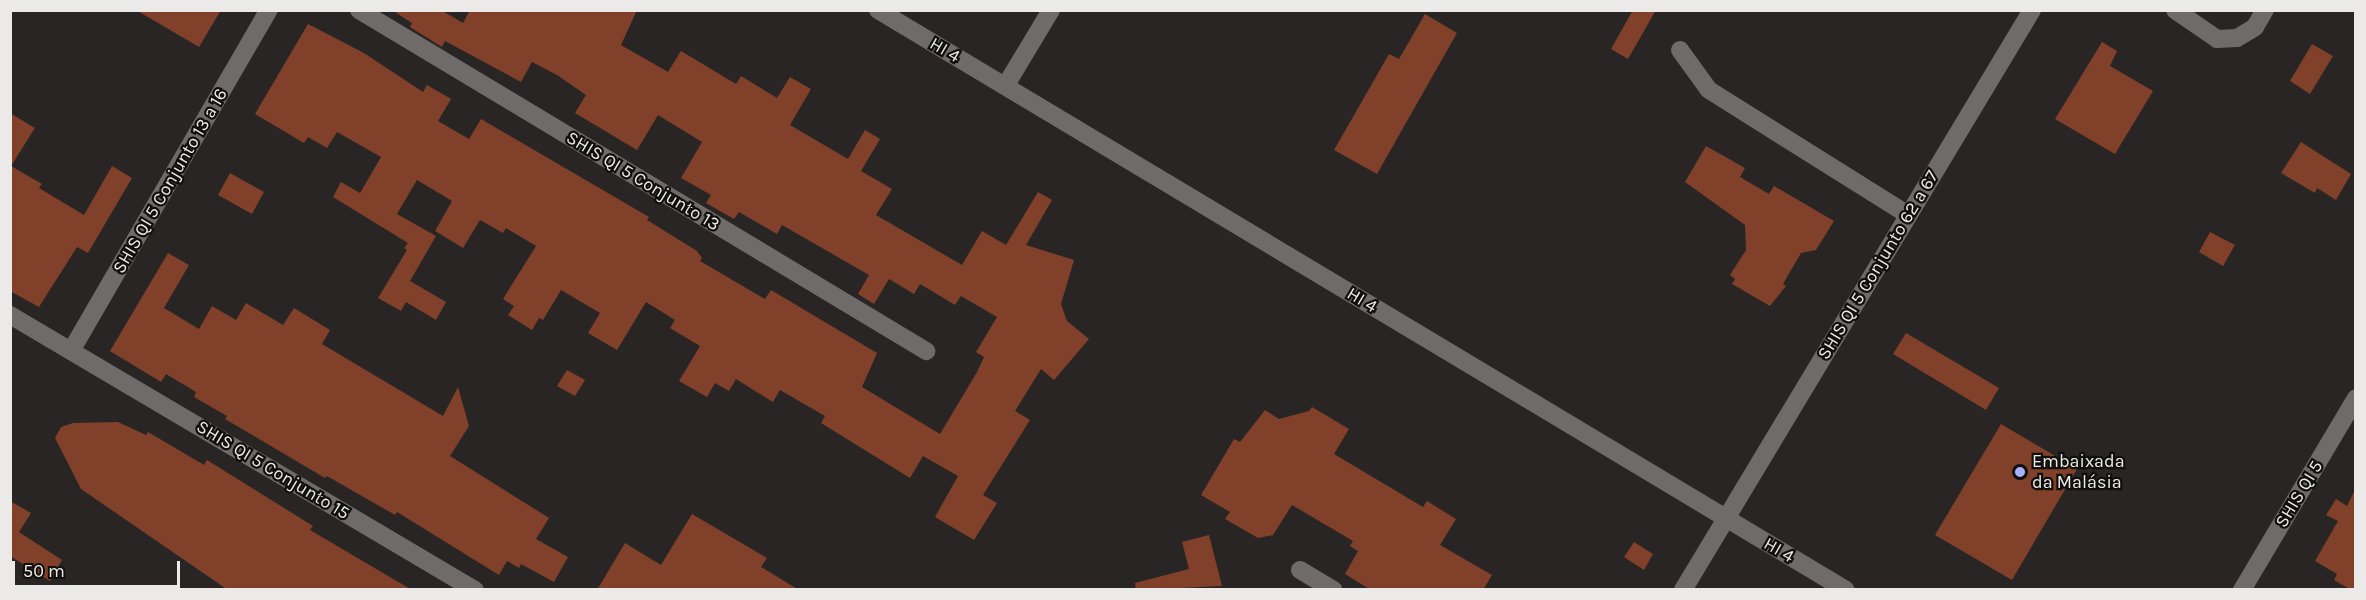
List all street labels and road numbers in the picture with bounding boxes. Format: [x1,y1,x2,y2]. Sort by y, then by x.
street label: HI 4 [926,33,964,67]
street label: SHIS QI 5 Conjunto 13 a 16 [108,85,232,277]
street label: SHIS QI 5 Conjunto 13 [562,127,724,235]
street label: SHIS QI 5 Conjunto 62 a 67 [1813,167,1943,363]
street label: HI 4 [1343,283,1381,317]
street label: SHIS QI 5 Conjunto 15 [193,416,353,524]
street label: SHIS QI 5 [2271,457,2327,531]
street label: HI 4 [1760,533,1798,567]

